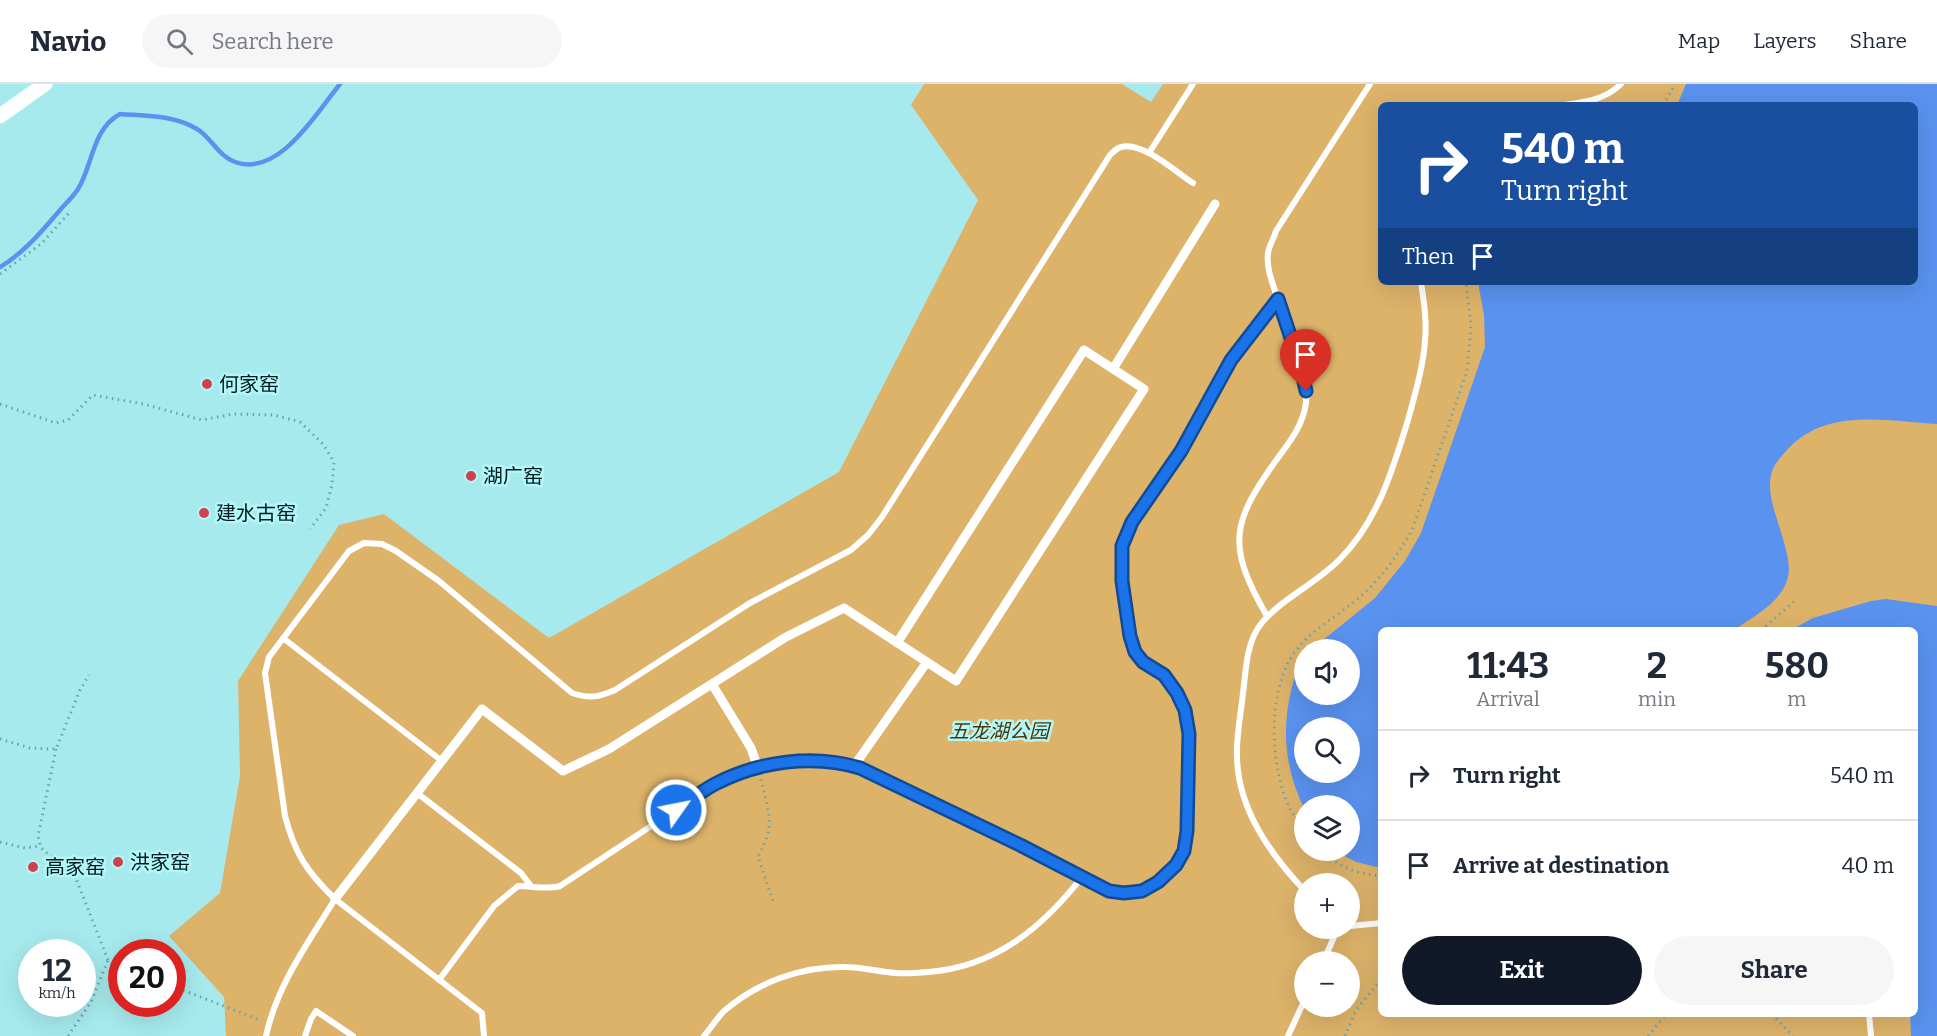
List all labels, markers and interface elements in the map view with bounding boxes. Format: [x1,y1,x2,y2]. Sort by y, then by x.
search box [142,14,562,68]
text: Navio [30,25,106,58]
icon: search [163,25,196,58]
text: Search here [211,28,334,55]
text: Map [1678,28,1720,54]
text: Layers [1753,28,1817,54]
text: Share [1850,28,1907,54]
text: 540 m [1501,124,1624,174]
icon: right [1402,126,1480,204]
text: Turn right [1501,175,1628,207]
icon: arrive [1466,240,1499,273]
text: Then [1402,243,1454,270]
pin [1280,329,1331,391]
icon: arrive [1289,338,1322,371]
place label: 何家窑 [219,372,279,396]
marker: 何家窑 [200,377,214,391]
place label: 湖广窑 [483,464,543,488]
marker: 湖广窑 [464,469,478,483]
place label: 建水古窑 [216,501,296,525]
marker: 建水古窑 [197,506,211,520]
map controls [1294,639,1360,1017]
button: sound [1294,639,1360,705]
text: 11:43 [1467,644,1549,688]
text: 2 [1647,644,1667,688]
text: 580 [1765,644,1829,688]
text: Arrival [1476,687,1540,711]
text: min [1638,687,1676,711]
text: m [1787,687,1806,711]
button: search [1294,717,1360,783]
park label: 五龙湖公园 [949,719,1052,743]
icon: right [1402,759,1435,792]
text: Turn right [1453,762,1561,789]
text: 540 m [1830,762,1894,789]
position arrow [644,778,708,842]
button: layers [1294,795,1360,861]
icon: arrive [1402,849,1435,882]
place label: 洪家窑 [130,850,190,874]
text: Arrive at destination [1453,852,1669,879]
text: 40 m [1842,852,1894,879]
place label: 高家窑 [45,855,105,879]
marker: 洪家窑 [111,855,125,869]
marker: 高家窑 [26,860,40,874]
button: + [1294,873,1360,939]
button: Exit [1402,936,1642,1005]
button: Share [1654,936,1894,1005]
speed limit sign: 20 [108,939,186,1017]
button: − [1294,951,1360,1017]
text: 12 [42,953,72,989]
text: km/h [38,984,76,1002]

